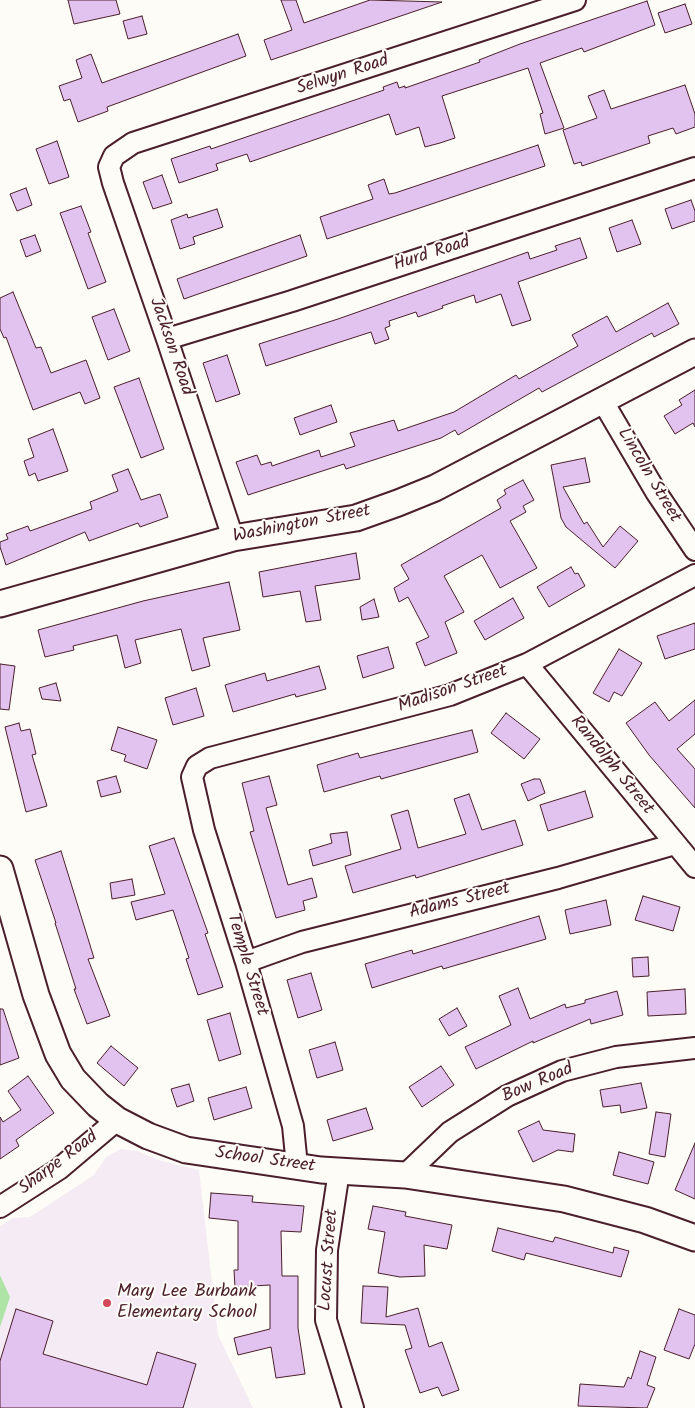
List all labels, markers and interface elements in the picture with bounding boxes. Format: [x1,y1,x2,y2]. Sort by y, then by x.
street label: Selwyn Road [294,51,392,101]
street label: Hurd Road [391,233,473,277]
street label: Jackson Road [143,295,197,399]
street label: Lincoln Street [611,425,685,527]
street label: Washington Street [231,501,373,549]
street label: Madison Street [395,661,511,719]
street label: Randolph Street [564,712,658,820]
street label: Adams Street [407,879,513,925]
street label: Temple Street [220,911,272,1019]
street label: Bow Road [499,1059,577,1109]
street label: Sharpe Road [15,1127,103,1201]
street label: School Street [214,1143,316,1179]
street label: Locust Street [316,1208,344,1312]
place label: Mary Lee Burbank Elementary School [117,1282,257,1325]
marker: Mary Lee Burbank Elementary School [101,1297,113,1309]

